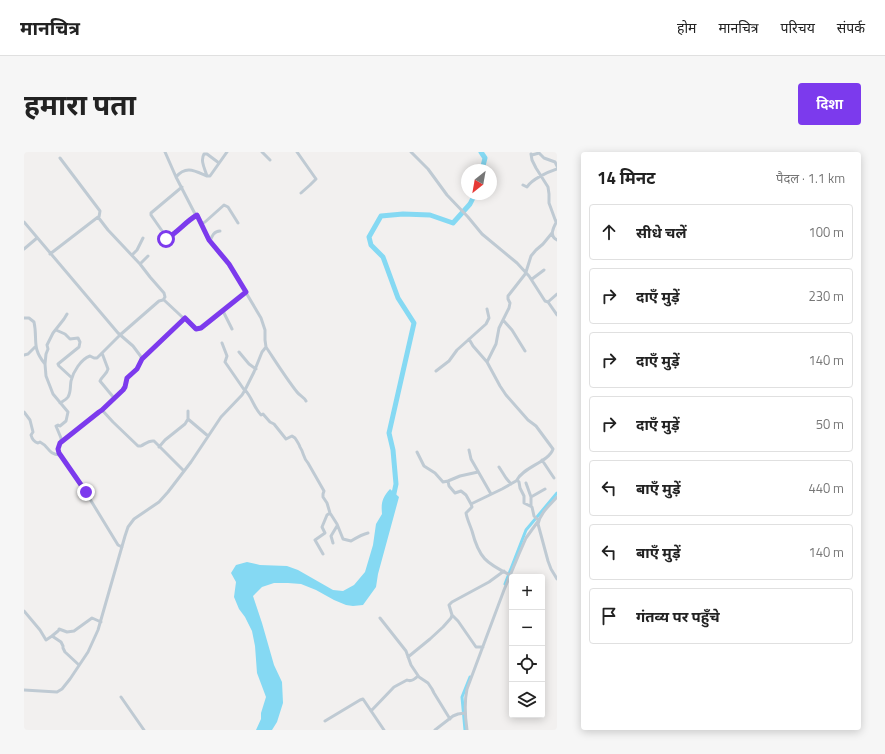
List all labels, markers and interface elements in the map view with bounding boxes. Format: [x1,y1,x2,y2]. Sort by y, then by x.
text: मानचित्र [20,13,80,42]
text: होम [677,17,696,38]
text: मानचित्र [718,17,759,38]
text: परिचय [781,17,815,38]
text: संपर्क [837,17,865,38]
text: हमारा पता [24,83,136,126]
button: दिशा [798,83,861,125]
north arrow [461,164,497,200]
text: 14 मिनट [597,165,655,191]
text: पैदल · 1.1 km [776,168,845,188]
icon: ahead [598,221,620,243]
text: सीधे चलें [636,221,687,244]
text: 100 m [808,222,844,242]
route start [157,230,175,248]
icon: right [598,285,620,307]
text: दाएँ मुड़ें [636,285,680,308]
text: 230 m [808,286,844,306]
icon: right [598,349,620,371]
text: दाएँ मुड़ें [636,349,680,372]
text: 140 m [808,350,844,370]
icon: right [598,413,620,435]
text: दाएँ मुड़ें [636,413,680,436]
text: 50 m [816,414,844,434]
icon: left [598,477,620,499]
text: बाएँ मुड़ें [636,477,680,500]
text: 440 m [808,478,844,498]
route end [77,483,95,501]
icon: left [598,541,620,563]
text: बाएँ मुड़ें [636,541,680,564]
text: 140 m [808,542,844,562]
map controls [509,574,545,718]
button: + [509,574,545,610]
icon: arrive [598,605,620,627]
text: गंतव्य पर पहुँचे [636,605,720,628]
button: − [509,610,545,646]
button: locate [509,646,545,682]
button: layers [509,682,545,718]

